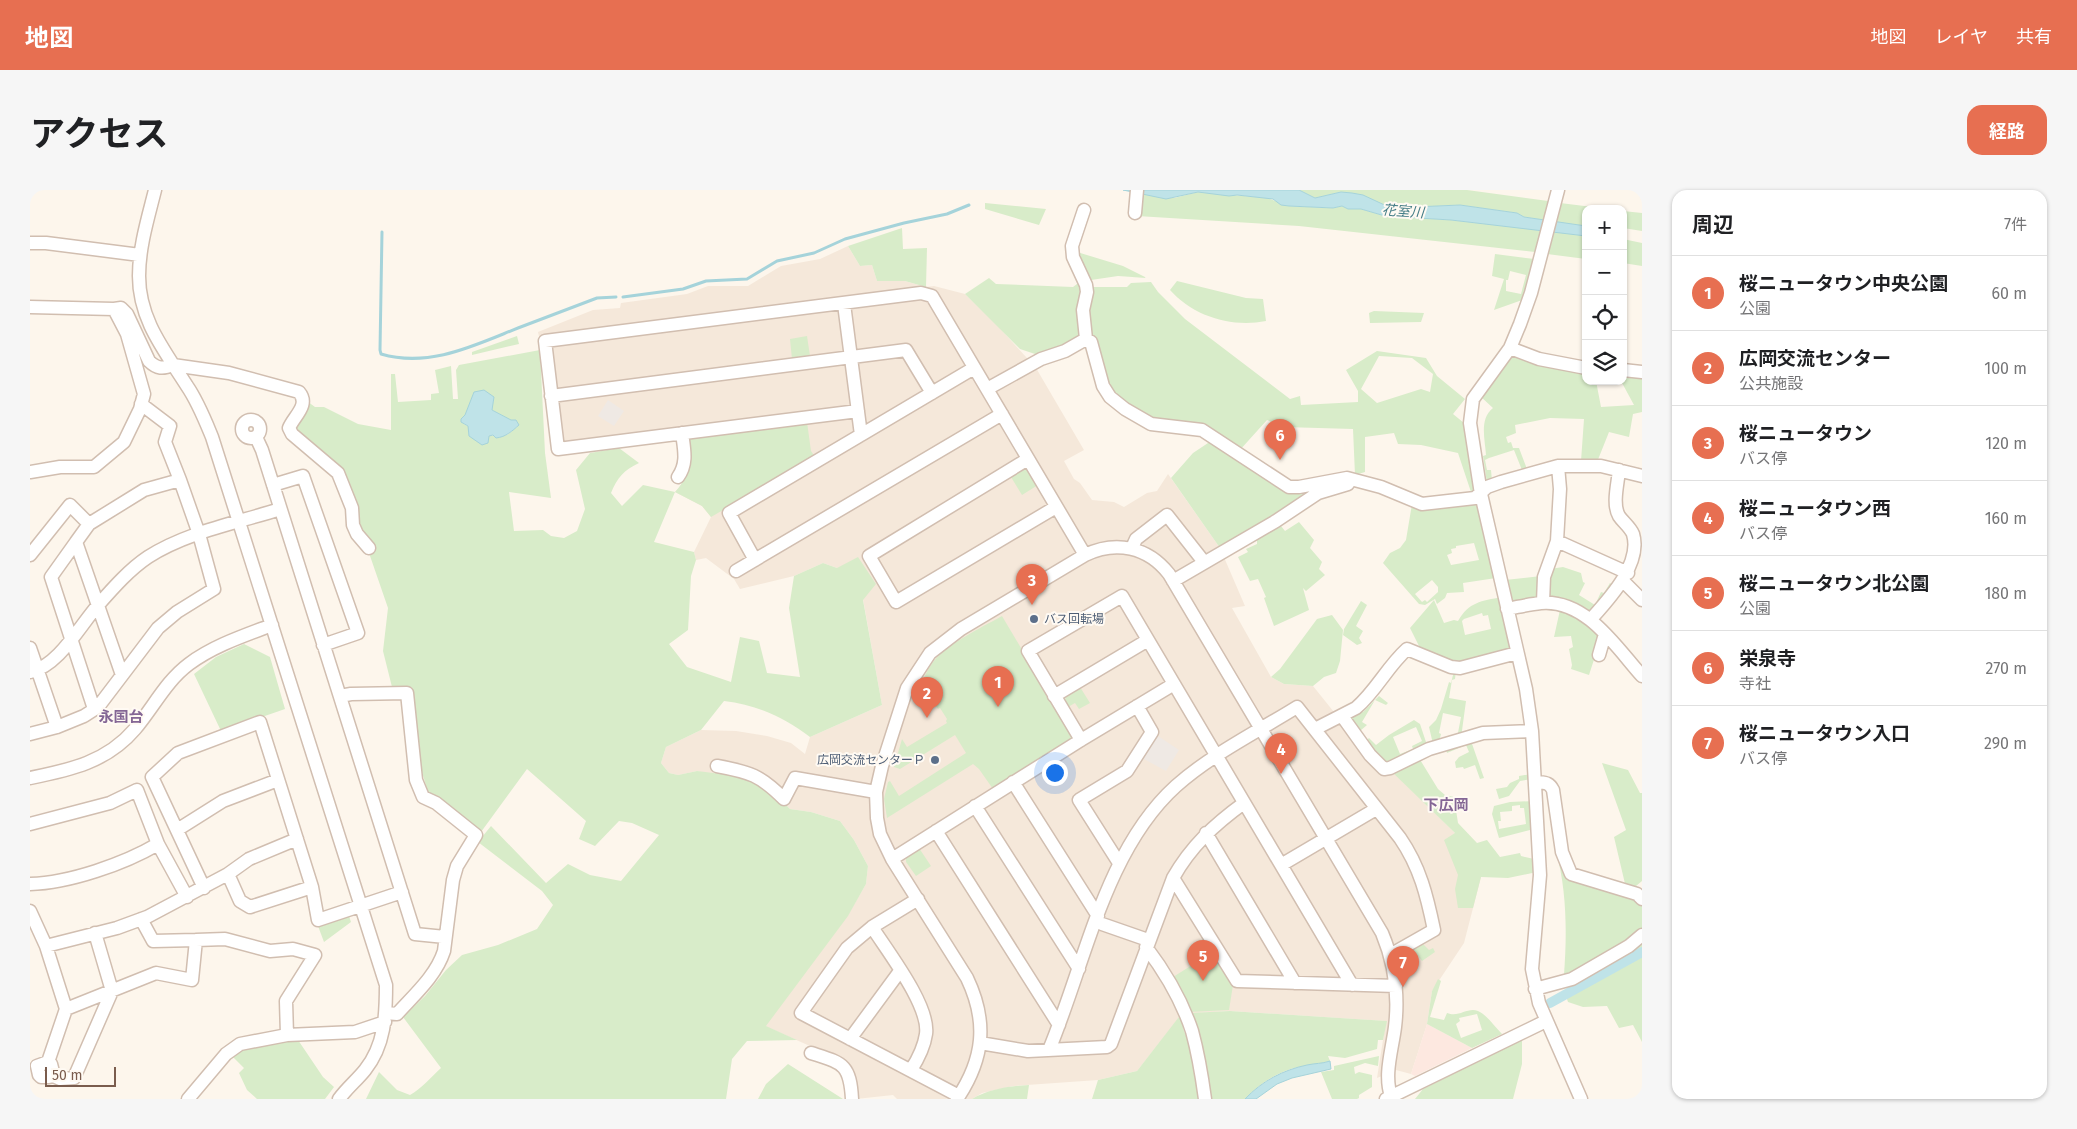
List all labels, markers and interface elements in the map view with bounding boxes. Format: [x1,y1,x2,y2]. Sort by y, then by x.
text: 地図 [25,24,73,52]
text: 地図 [1871,26,1907,48]
text: レイヤ [1935,26,1988,48]
text: 共有 [2016,26,2052,48]
button: 経路 [1967,105,2047,155]
text: アクセス [30,113,168,155]
water label: 花室川 [1381,202,1427,222]
map controls [1582,205,1627,385]
button: + [1582,205,1627,250]
text: 周辺 [1692,212,1734,238]
text: 7件 [2004,215,2027,234]
button: − [1582,250,1627,295]
text: 桜ニュータウン中央公園 [1739,272,1948,295]
text: 1 [1704,284,1712,303]
text: 60 m [1992,284,2027,303]
button: locate [1582,295,1627,340]
text: 公園 [1739,299,1771,318]
button: layers [1582,340,1627,385]
text: 広岡交流センター [1739,347,1891,370]
text: 2 [1704,359,1712,378]
text: 100 m [1984,359,2027,378]
text: 公共施設 [1739,374,1803,393]
pin: 6 [1264,419,1296,460]
text: 桜ニュータウン [1739,422,1872,445]
text: 3 [1704,434,1712,453]
text: 120 m [1985,434,2027,453]
text: バス停 [1739,449,1787,468]
text: 桜ニュータウン西 [1739,497,1891,520]
text: 4 [1703,509,1713,528]
text: 160 m [1985,509,2027,528]
text: バス停 [1739,524,1787,543]
pin: 3 [1016,564,1048,605]
text: 桜ニュータウン北公園 [1739,572,1929,595]
text: 5 [1704,584,1712,603]
text: 180 m [1984,584,2027,603]
text: 公園 [1739,599,1771,618]
place label: バス回転場 [1044,612,1104,626]
marker: バス回転場 [1028,613,1040,625]
text: 栄泉寺 [1739,647,1796,670]
text: 6 [1703,659,1713,678]
text: 270 m [1985,659,2027,678]
pin: 1 [982,666,1014,707]
text: 寺社 [1739,674,1771,693]
pin: 2 [911,677,943,718]
district label: 永国台 [98,708,144,726]
text: 桜ニュータウン入口 [1739,722,1910,745]
pin: 4 [1265,733,1297,774]
text: 7 [1704,734,1712,753]
text: 290 m [1984,734,2027,753]
text: バス停 [1739,749,1787,768]
place label: 広岡交流センターＰ [817,753,925,767]
marker: 広岡交流センターＰ [929,754,941,766]
your location [1042,760,1068,786]
district label: 下広岡 [1423,796,1469,814]
pin: 5 [1187,940,1219,981]
pin: 7 [1387,946,1419,987]
scale bar [45,1064,116,1087]
text: 50 m [52,1067,83,1084]

